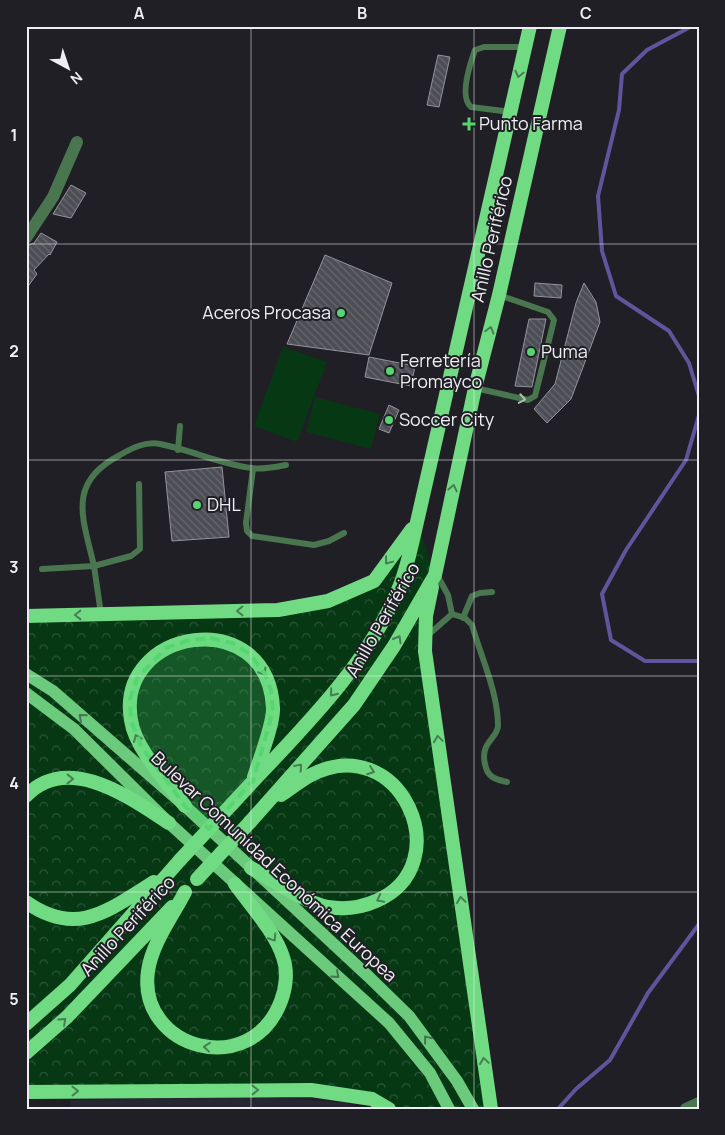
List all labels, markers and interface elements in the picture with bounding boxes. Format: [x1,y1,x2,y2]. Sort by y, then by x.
text: A [134,2,145,24]
text: B [357,2,367,24]
text: C [580,2,592,24]
north arrow [42,42,92,92]
text: N [67,68,87,89]
one-way arrow [515,69,525,78]
place label: Punto Farma [479,111,583,135]
marker: Punto Farma [463,118,475,130]
text: 1 [10,124,18,146]
street label: Anillo Periférico [465,173,517,304]
place label: Aceros Procasa [202,300,331,324]
marker: Aceros Procasa [335,307,347,319]
one-way arrow [484,325,495,334]
place label: Puma [541,339,588,363]
text: 2 [9,340,19,362]
marker: Puma [525,346,537,358]
place label: Ferretería Promayco [400,348,482,393]
marker: Ferretería Promayco [384,365,396,377]
one-way arrow [518,393,527,403]
place label: Soccer City [399,407,495,431]
marker: Soccer City [383,414,395,426]
one-way arrow [447,483,458,492]
place label: DHL [207,492,241,516]
marker: DHL [191,499,203,511]
one-way arrow [385,555,394,565]
text: 3 [9,556,19,578]
street label: Anillo Periférico [340,558,425,681]
one-way arrow [236,606,244,616]
one-way arrow [74,609,82,620]
one-way arrow [392,635,402,644]
one-way arrow [256,667,266,676]
one-way arrow [330,687,338,696]
one-way arrow [79,714,88,723]
one-way arrow [133,734,144,743]
one-way arrow [433,734,444,742]
street label: Bulevar Comunidad Económica Europea [147,746,403,987]
one-way arrow [293,763,302,772]
one-way arrow [366,765,375,775]
text: 4 [9,772,19,794]
one-way arrow [66,774,74,784]
street label: Anillo Periférico [75,870,180,981]
one-way arrow [376,893,385,903]
one-way arrow [456,895,467,903]
one-way arrow [266,933,276,942]
one-way arrow [330,969,339,978]
text: 5 [9,988,19,1010]
one-way arrow [57,1018,66,1027]
one-way arrow [423,1036,432,1045]
one-way arrow [202,1042,210,1053]
one-way arrow [479,1056,490,1064]
one-way arrow [252,1085,259,1095]
one-way arrow [72,1086,79,1096]

